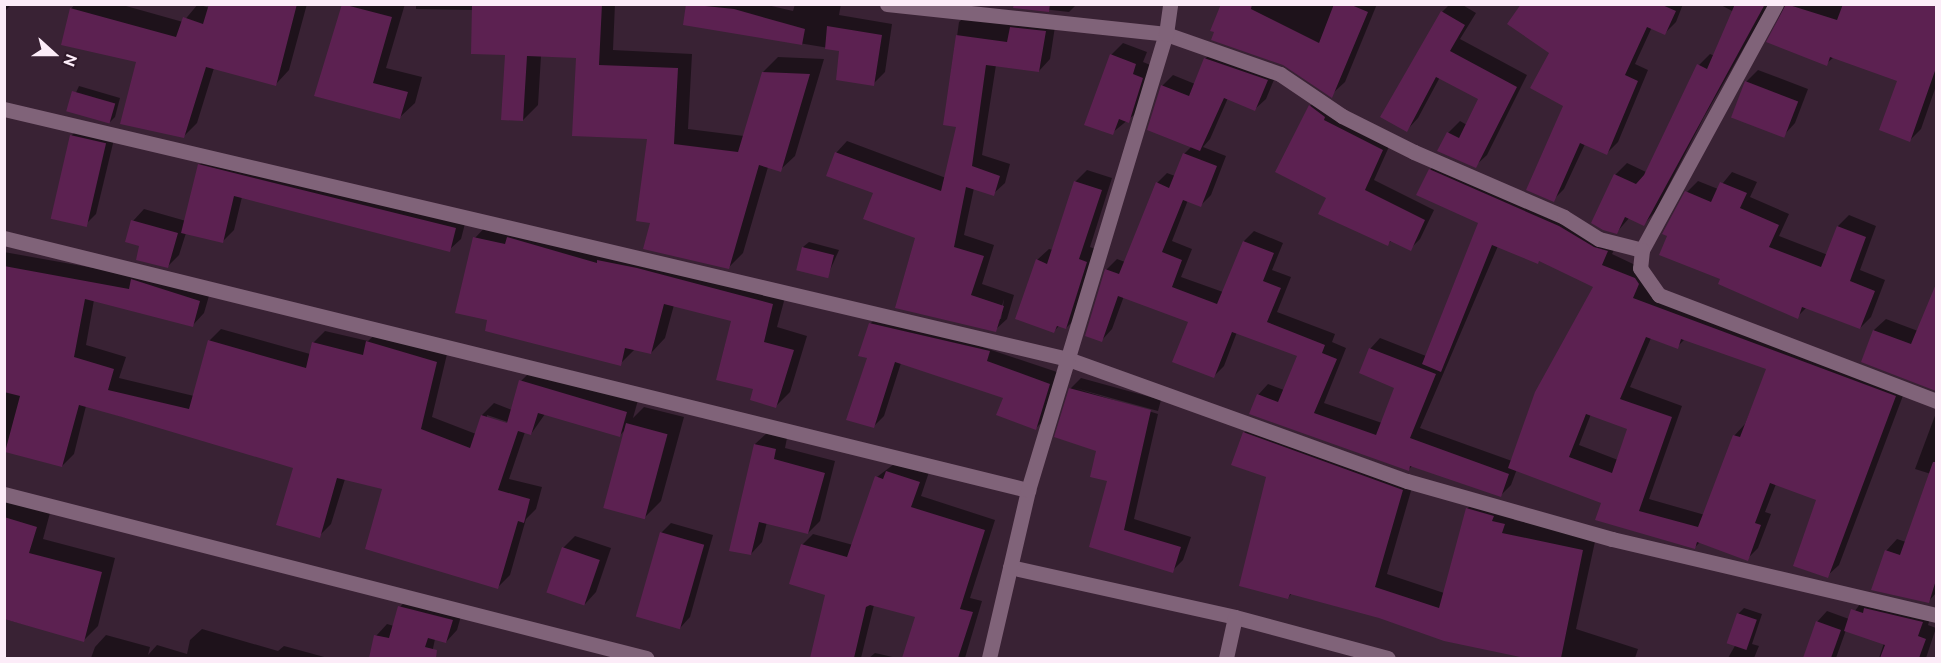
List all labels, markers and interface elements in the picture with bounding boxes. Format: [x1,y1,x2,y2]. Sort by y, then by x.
north arrow [24,24,84,84]
text: N [60,52,81,69]

